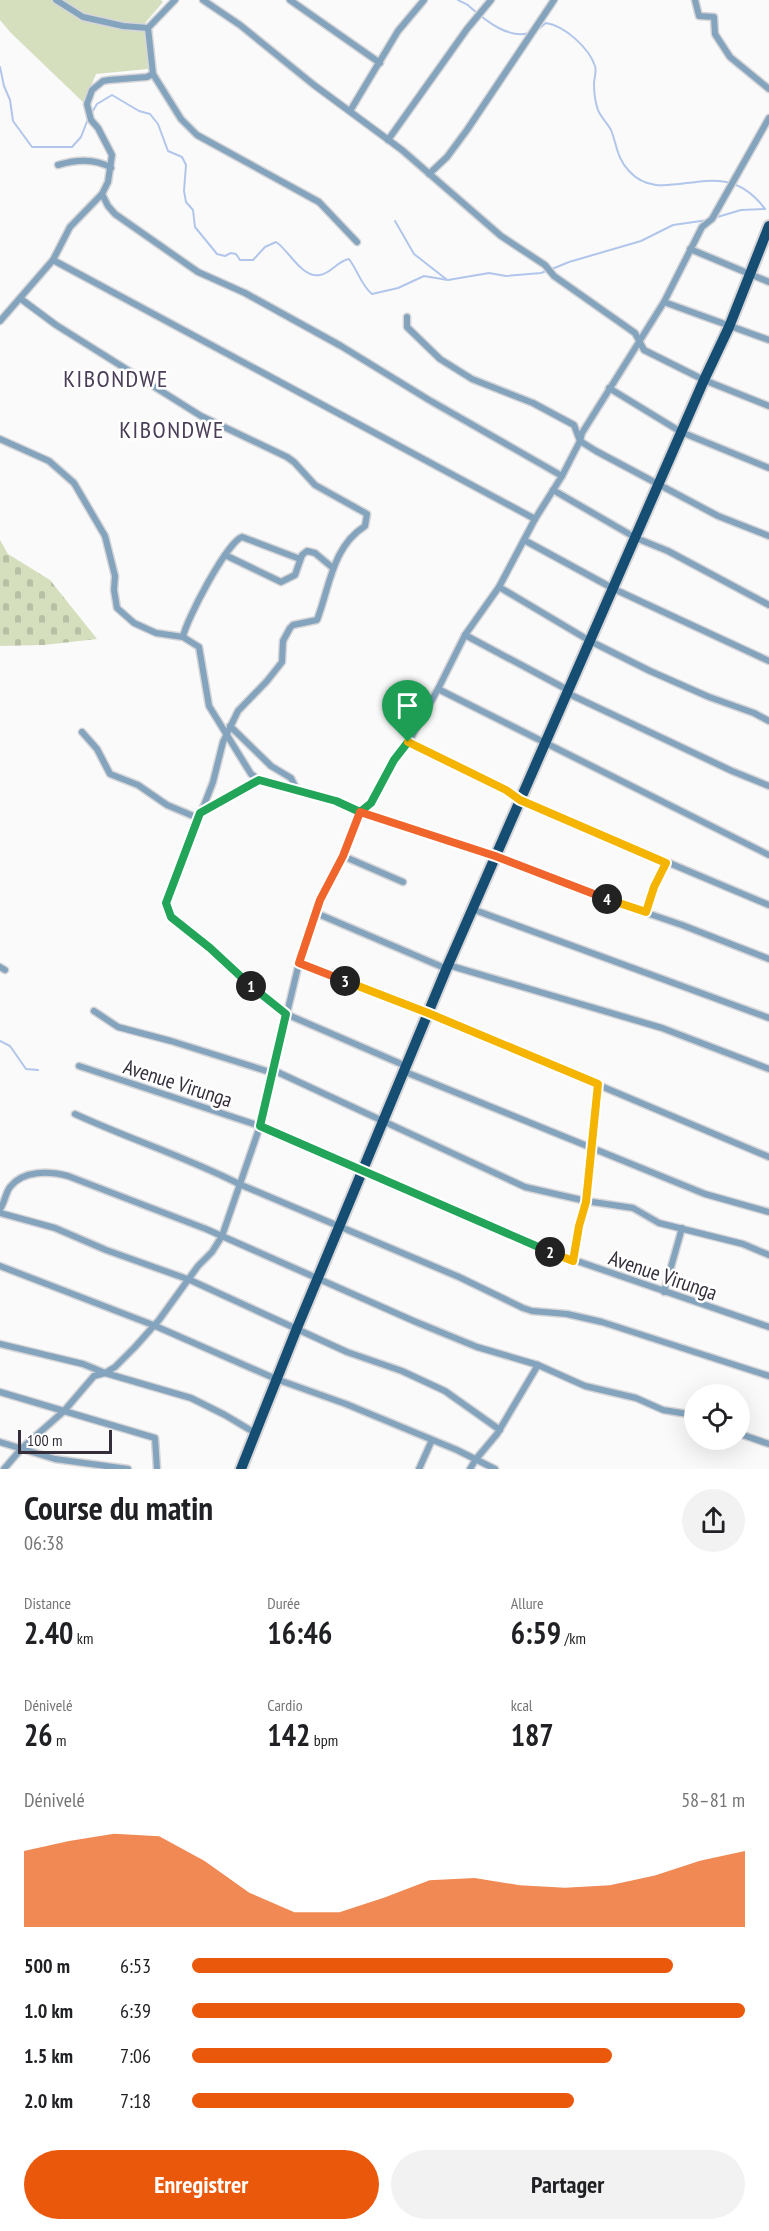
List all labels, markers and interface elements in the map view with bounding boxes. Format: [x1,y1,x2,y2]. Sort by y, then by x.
district label: KIBONDWE [63,363,169,394]
district label: KIBONDWE [119,414,225,445]
pin [382,680,433,742]
icon: arrive [391,689,424,722]
pin: 4 [592,884,622,914]
text: 4 [603,889,611,909]
pin: 3 [330,966,360,996]
pin: 1 [236,971,266,1001]
text: 3 [341,971,349,991]
text: 1 [247,976,255,996]
street label: Avenue Virunga [120,1053,236,1113]
pin: 2 [535,1237,565,1267]
text: 2 [546,1242,554,1262]
street label: Avenue Virunga [605,1244,721,1306]
map controls [684,1384,750,1450]
button: locate [684,1384,750,1450]
scale bar [18,1427,112,1454]
text: 100 m [27,1430,62,1450]
text: Course du matin [24,1486,213,1529]
button: share [682,1489,745,1552]
text: 06:38 [24,1530,64,1556]
text: Distance [24,1593,71,1613]
text: Durée [267,1593,300,1613]
text: Allure [511,1593,544,1613]
text: 2.40 [24,1613,73,1652]
text: 16:46 [267,1613,332,1652]
text: 6:59 [511,1613,561,1652]
text: km [73,1628,93,1648]
text: /km [561,1628,586,1648]
text: Dénivelé [24,1695,73,1715]
text: Cardio [267,1695,303,1715]
text: kcal [511,1695,533,1715]
text: 26 [24,1715,53,1754]
text: 142 [267,1715,310,1754]
text: 187 [511,1715,554,1754]
text: m [53,1730,67,1750]
text: bpm [310,1730,338,1750]
text: Dénivelé [24,1787,85,1813]
text: 58–81 m [681,1787,745,1813]
text: 500 m [24,1953,70,1979]
text: 6:53 [120,1953,151,1979]
text: 1.0 km [24,1998,73,2024]
text: 6:39 [120,1998,151,2024]
text: 1.5 km [24,2043,73,2069]
text: 7:06 [120,2043,151,2069]
text: 2.0 km [24,2088,73,2114]
text: 7:18 [120,2088,151,2114]
button: Enregistrer [24,2150,379,2219]
button: Partager [391,2150,745,2219]

